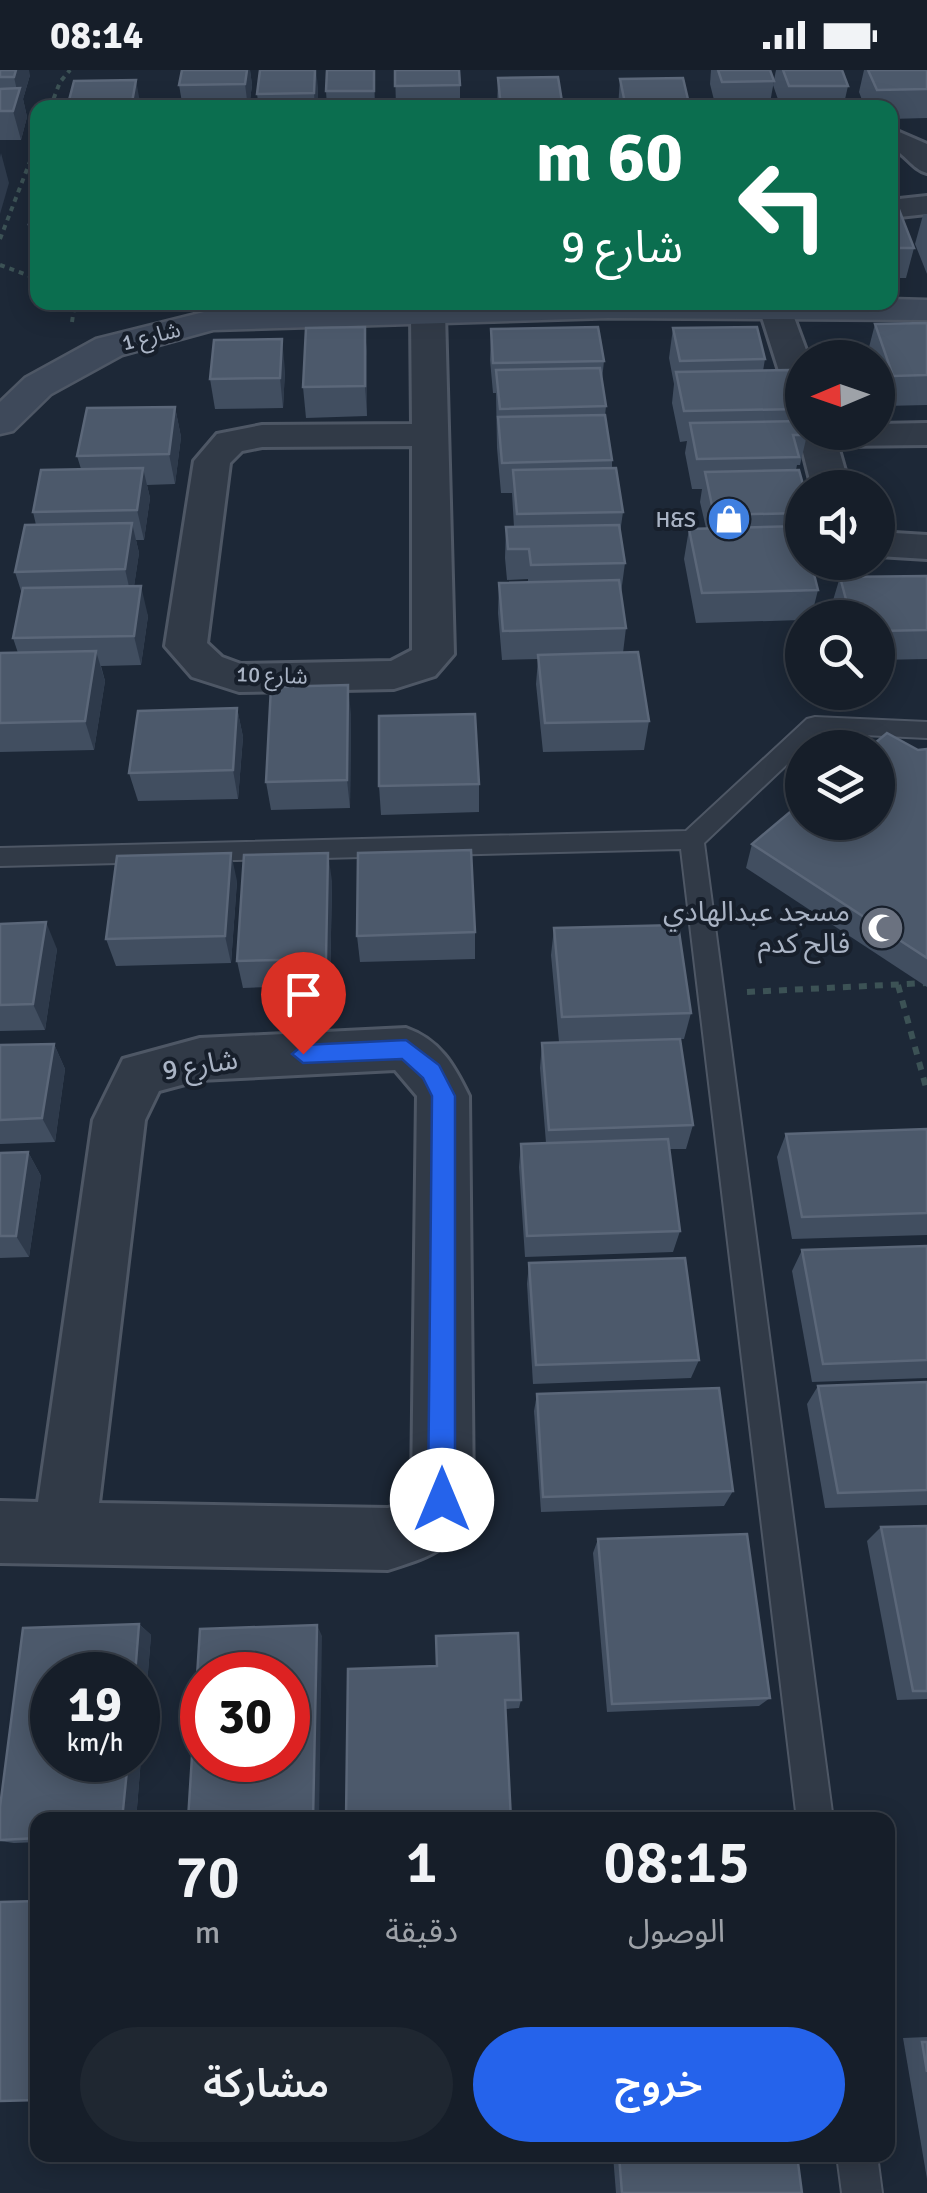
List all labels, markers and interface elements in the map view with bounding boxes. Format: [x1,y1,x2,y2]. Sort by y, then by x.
text: 08:14 [50,12,143,59]
text: 60 m [535,114,683,200]
icon: left [718,140,848,270]
text: شارع 9 [561,220,683,275]
street label: شارع 1 [119,316,184,359]
north arrow [785,340,895,450]
map controls [785,340,895,840]
button: sound [785,470,895,580]
shop icon: H&S [706,496,752,542]
place label: H&S [655,506,696,533]
button: search [785,600,895,710]
street label: شارع 10 [236,660,308,693]
button: layers [785,730,895,840]
place label: مسجد عبدالهادي فالح كدم [663,895,850,964]
mosque icon: مسجد عبدالهادي فالح كدم [859,905,905,951]
pin [261,952,346,1055]
icon: arrive [276,967,331,1022]
street label: شارع 9 [160,1042,241,1091]
position arrow [390,1448,494,1552]
speed limit sign: 30 [180,1652,310,1782]
text: 19 [68,1674,122,1736]
text: km/h [67,1727,123,1758]
text: 1 [405,1826,438,1900]
text: 08:15 [603,1826,750,1900]
text: 70 [175,1841,240,1915]
text: دقيقة [385,1912,458,1951]
text: الوصول [628,1912,725,1951]
text: m [195,1913,220,1952]
button: مشاركة [80,2027,453,2142]
button: خروج [473,2027,845,2142]

